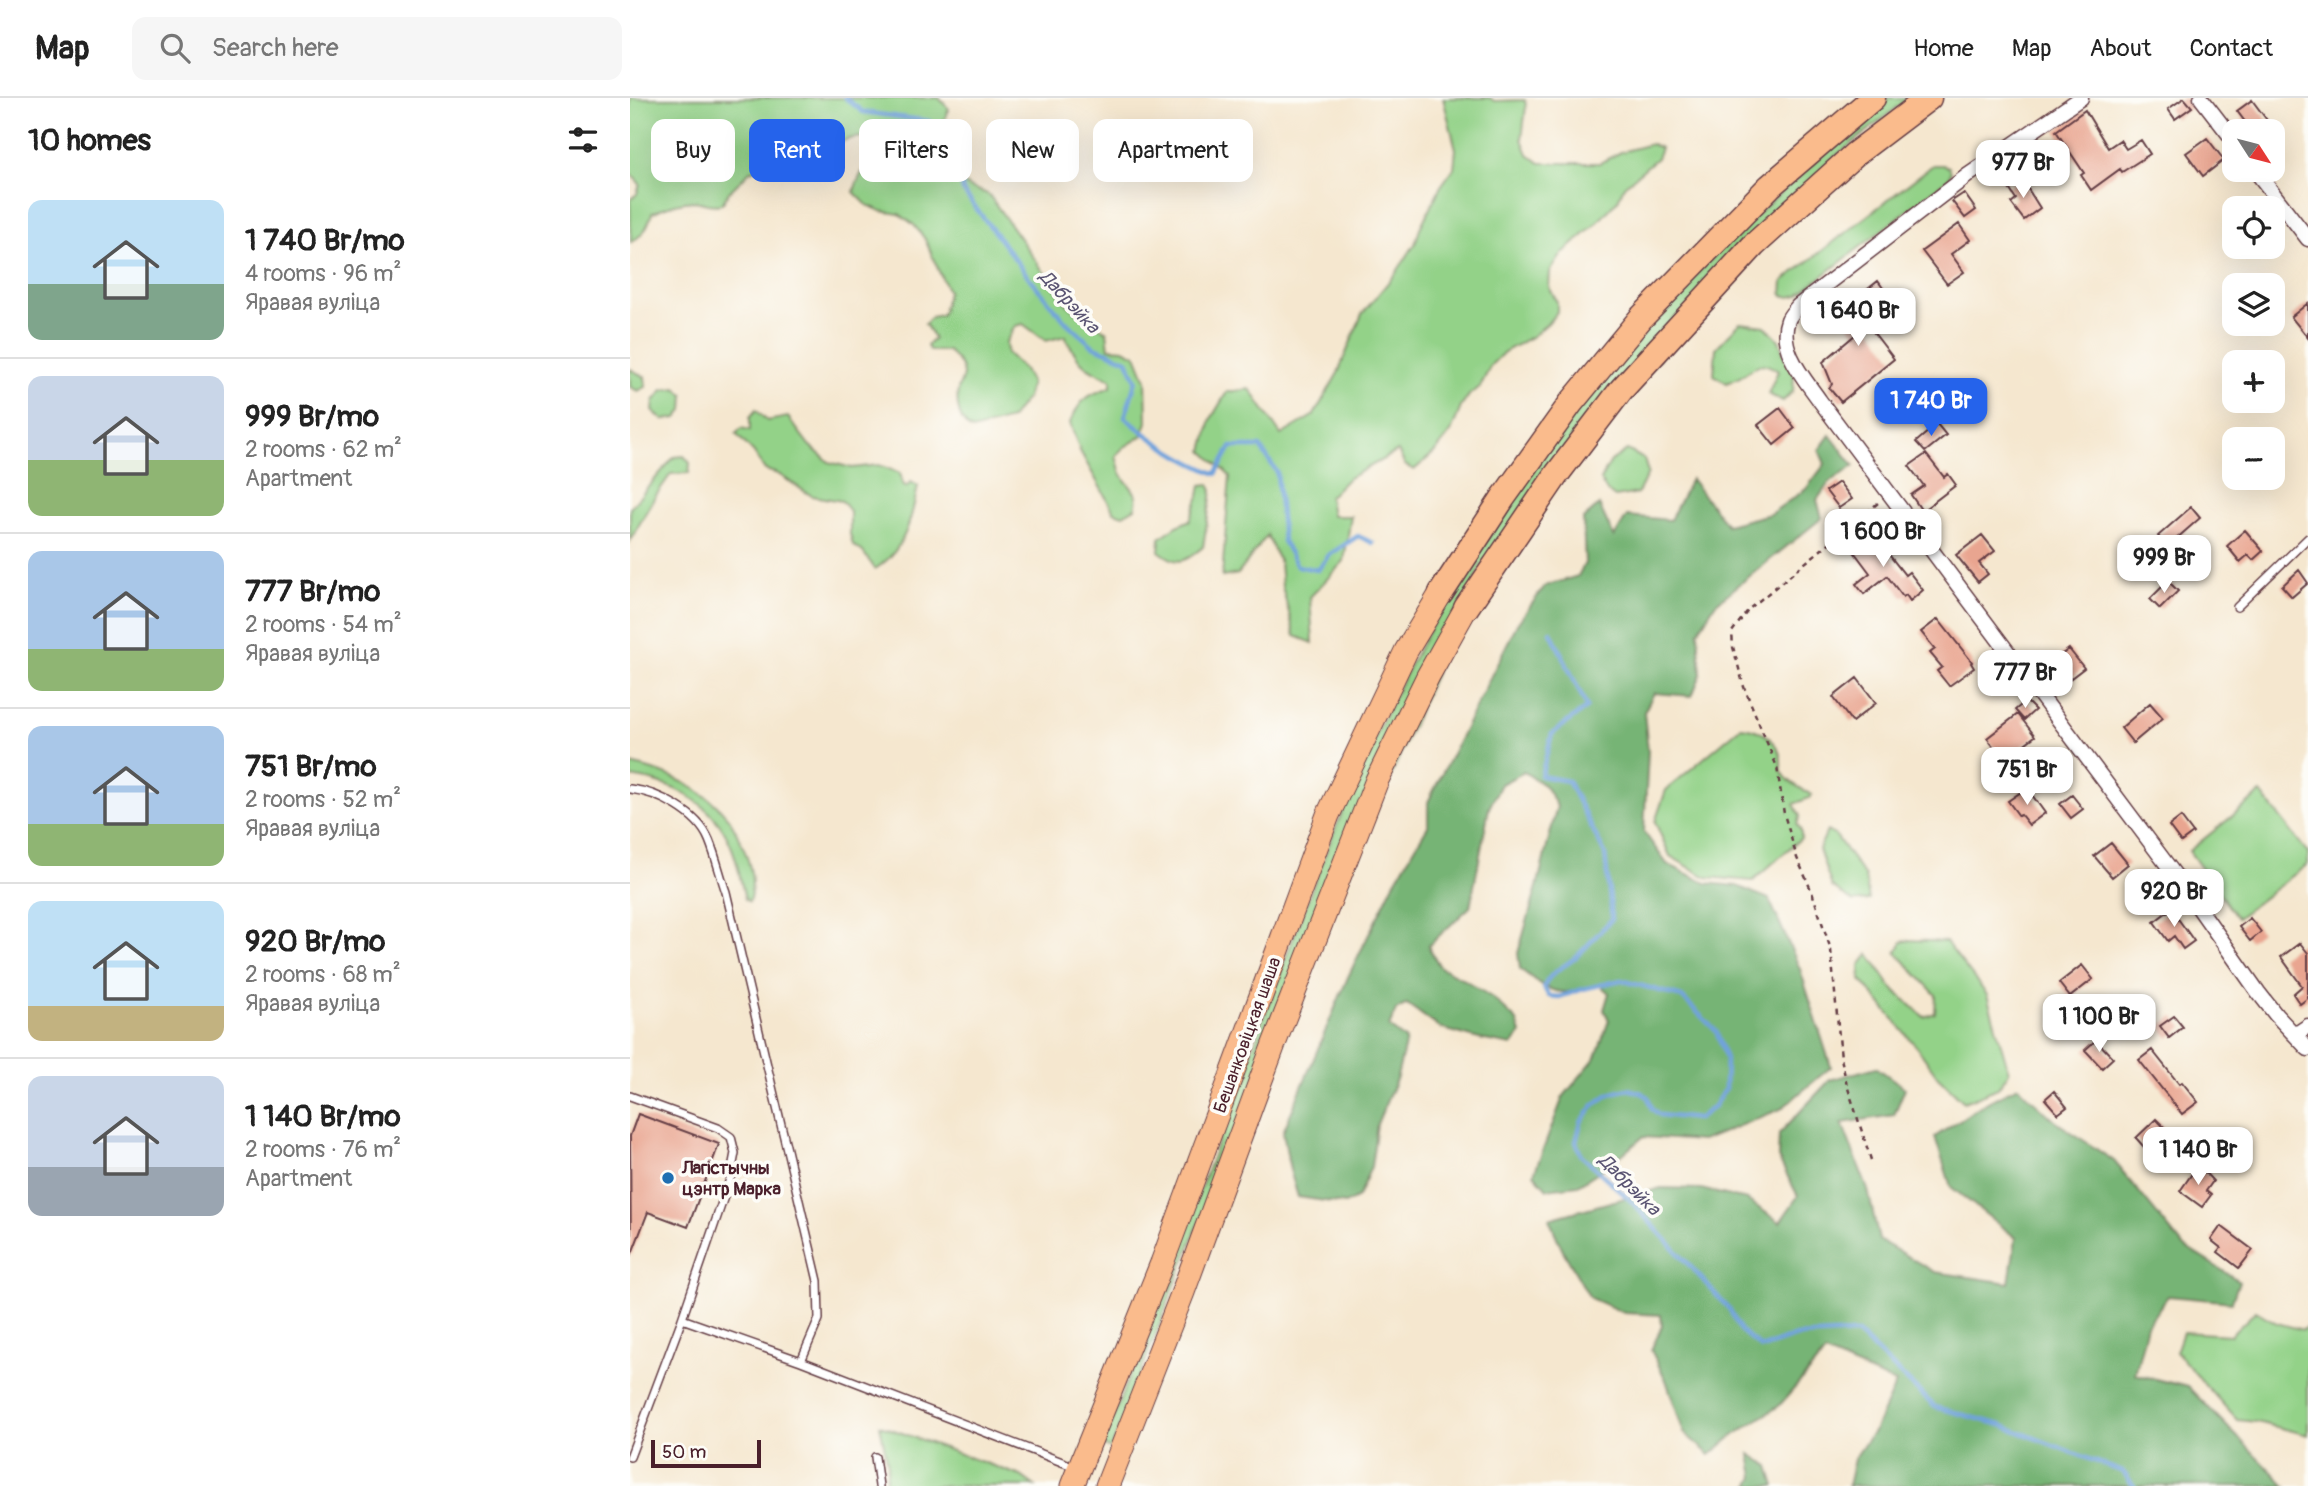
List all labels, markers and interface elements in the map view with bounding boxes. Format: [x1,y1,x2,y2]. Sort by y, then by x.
search box [132,17,622,80]
text: Map [35,28,90,69]
icon: search [156,29,194,67]
text: Search here [212,32,339,64]
text: Home [1913,34,1974,63]
text: Map [2012,34,2052,63]
text: About [2090,34,2152,63]
text: Contact [2190,34,2273,63]
chip: Buy [651,119,735,182]
chip: Rent [749,119,845,182]
chip: Filters [859,119,972,182]
chip: New [986,119,1079,182]
chip: Apartment [1093,119,1253,182]
north arrow [2222,119,2286,182]
map controls [2222,119,2285,490]
icon: filters [564,121,602,159]
text: 10 homes [28,122,151,159]
pin: 977 Br [1966,140,2080,200]
text: 977 Br [1992,148,2054,177]
button: locate [2222,196,2285,259]
text: 1 740 Br/mo [245,222,405,259]
icon: home [84,228,168,312]
text: 4 rooms · 96 m² [245,259,401,288]
water label: Дабрэйка [1033,264,1105,339]
button: layers [2222,273,2285,336]
text: Яравая вуліца [245,288,380,317]
pin: 1 640 Br [1786,288,1930,348]
text: 1 640 Br [1817,296,1899,325]
button: + [2222,350,2285,413]
pin: 1 740 Br [1859,378,2003,438]
text: 1 740 Br [1890,386,1972,415]
text: 999 Br/mo [245,398,379,435]
icon: home [84,404,168,488]
button: − [2222,427,2285,490]
text: 2 rooms · 62 m² [245,435,402,464]
text: Apartment [245,464,352,493]
pin: 1 600 Br [1811,510,1955,569]
text: 1 600 Br [1840,517,1926,546]
pin: 999 Br [2107,536,2221,595]
text: 999 Br [2133,543,2195,572]
text: 777 Br/mo [245,573,380,610]
icon: home [84,579,168,663]
text: 2 rooms · 54 m² [245,610,402,639]
text: Яравая вуліца [245,639,380,668]
pin: 777 Br [1968,650,2082,710]
text: 777 Br [1994,658,2056,687]
text: 751 Br/mo [245,748,377,785]
pin: 751 Br [1970,748,2084,807]
icon: home [84,754,168,838]
text: 751 Br [1997,755,2057,784]
text: 2 rooms · 52 m² [245,785,401,814]
text: Яравая вуліца [245,814,380,843]
pin: 920 Br [2117,870,2231,929]
text: 920 Br [2141,877,2207,906]
text: 920 Br/mo [245,923,385,960]
icon: home [84,929,168,1013]
street label: Бешанковіцкая шаша [1209,954,1286,1116]
text: 2 rooms · 68 m² [245,960,401,989]
text: Яравая вуліца [245,989,380,1018]
pin: 1 100 Br [2027,995,2171,1054]
text: 1 100 Br [2059,1002,2139,1031]
text: 1 140 Br/mo [245,1098,401,1135]
icon: home [84,1104,168,1188]
pin: 1 140 Br [2126,1128,2270,1187]
text: 2 rooms · 76 m² [245,1135,401,1164]
text: 1 140 Br [2159,1135,2237,1164]
water label: Дабрэйка [1593,1148,1666,1221]
place label: Лагістычны цэнтр Марка [681,1157,781,1201]
text: Apartment [245,1164,352,1193]
marker: Лагістычны цэнтр Марка [660,1170,676,1186]
scale bar [651,1437,761,1469]
text: 50 m [662,1440,706,1464]

